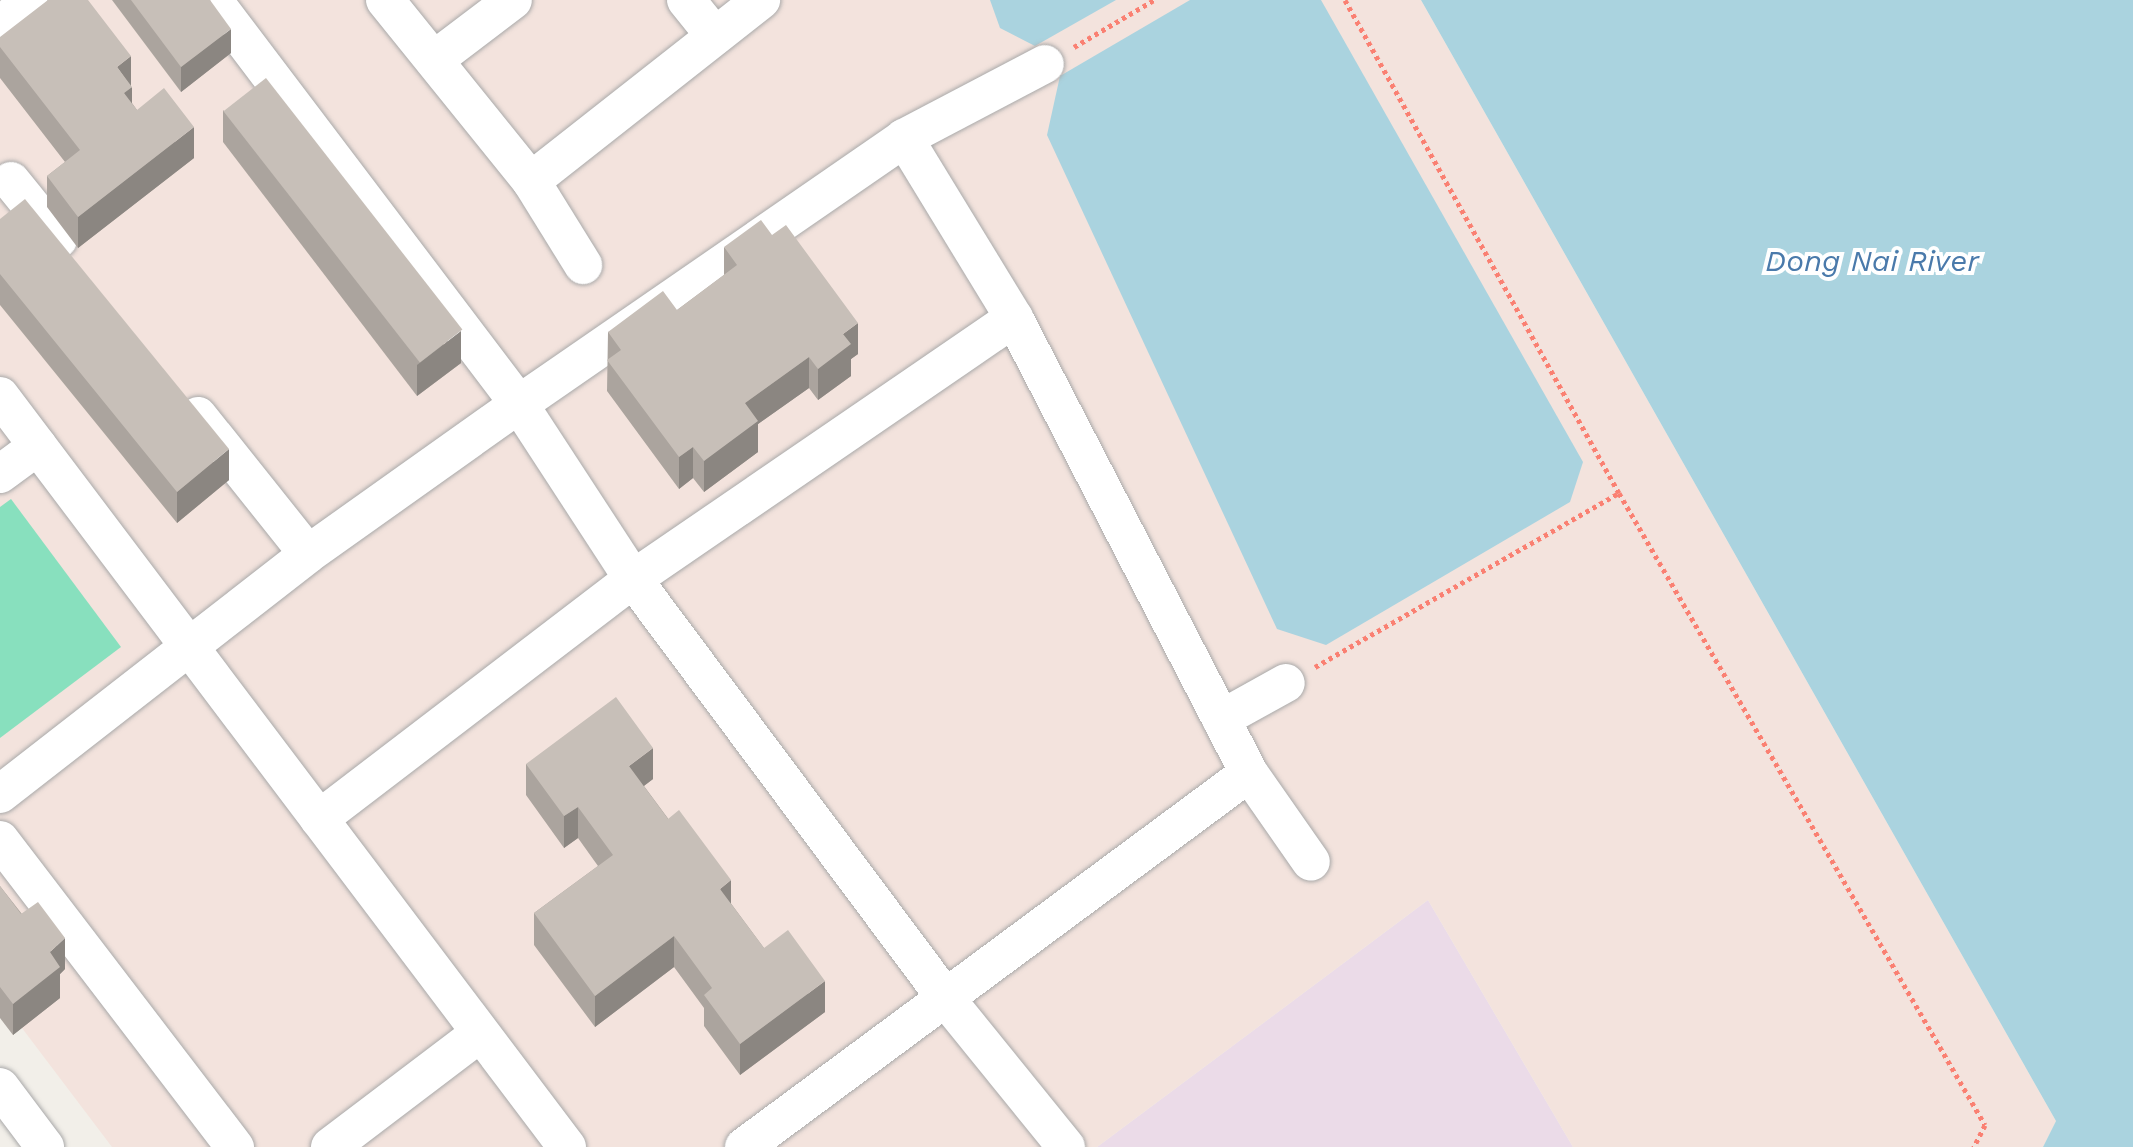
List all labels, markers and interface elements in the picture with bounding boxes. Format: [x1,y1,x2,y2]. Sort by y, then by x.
water label: Dong Nai River [1765,243,1979,279]

